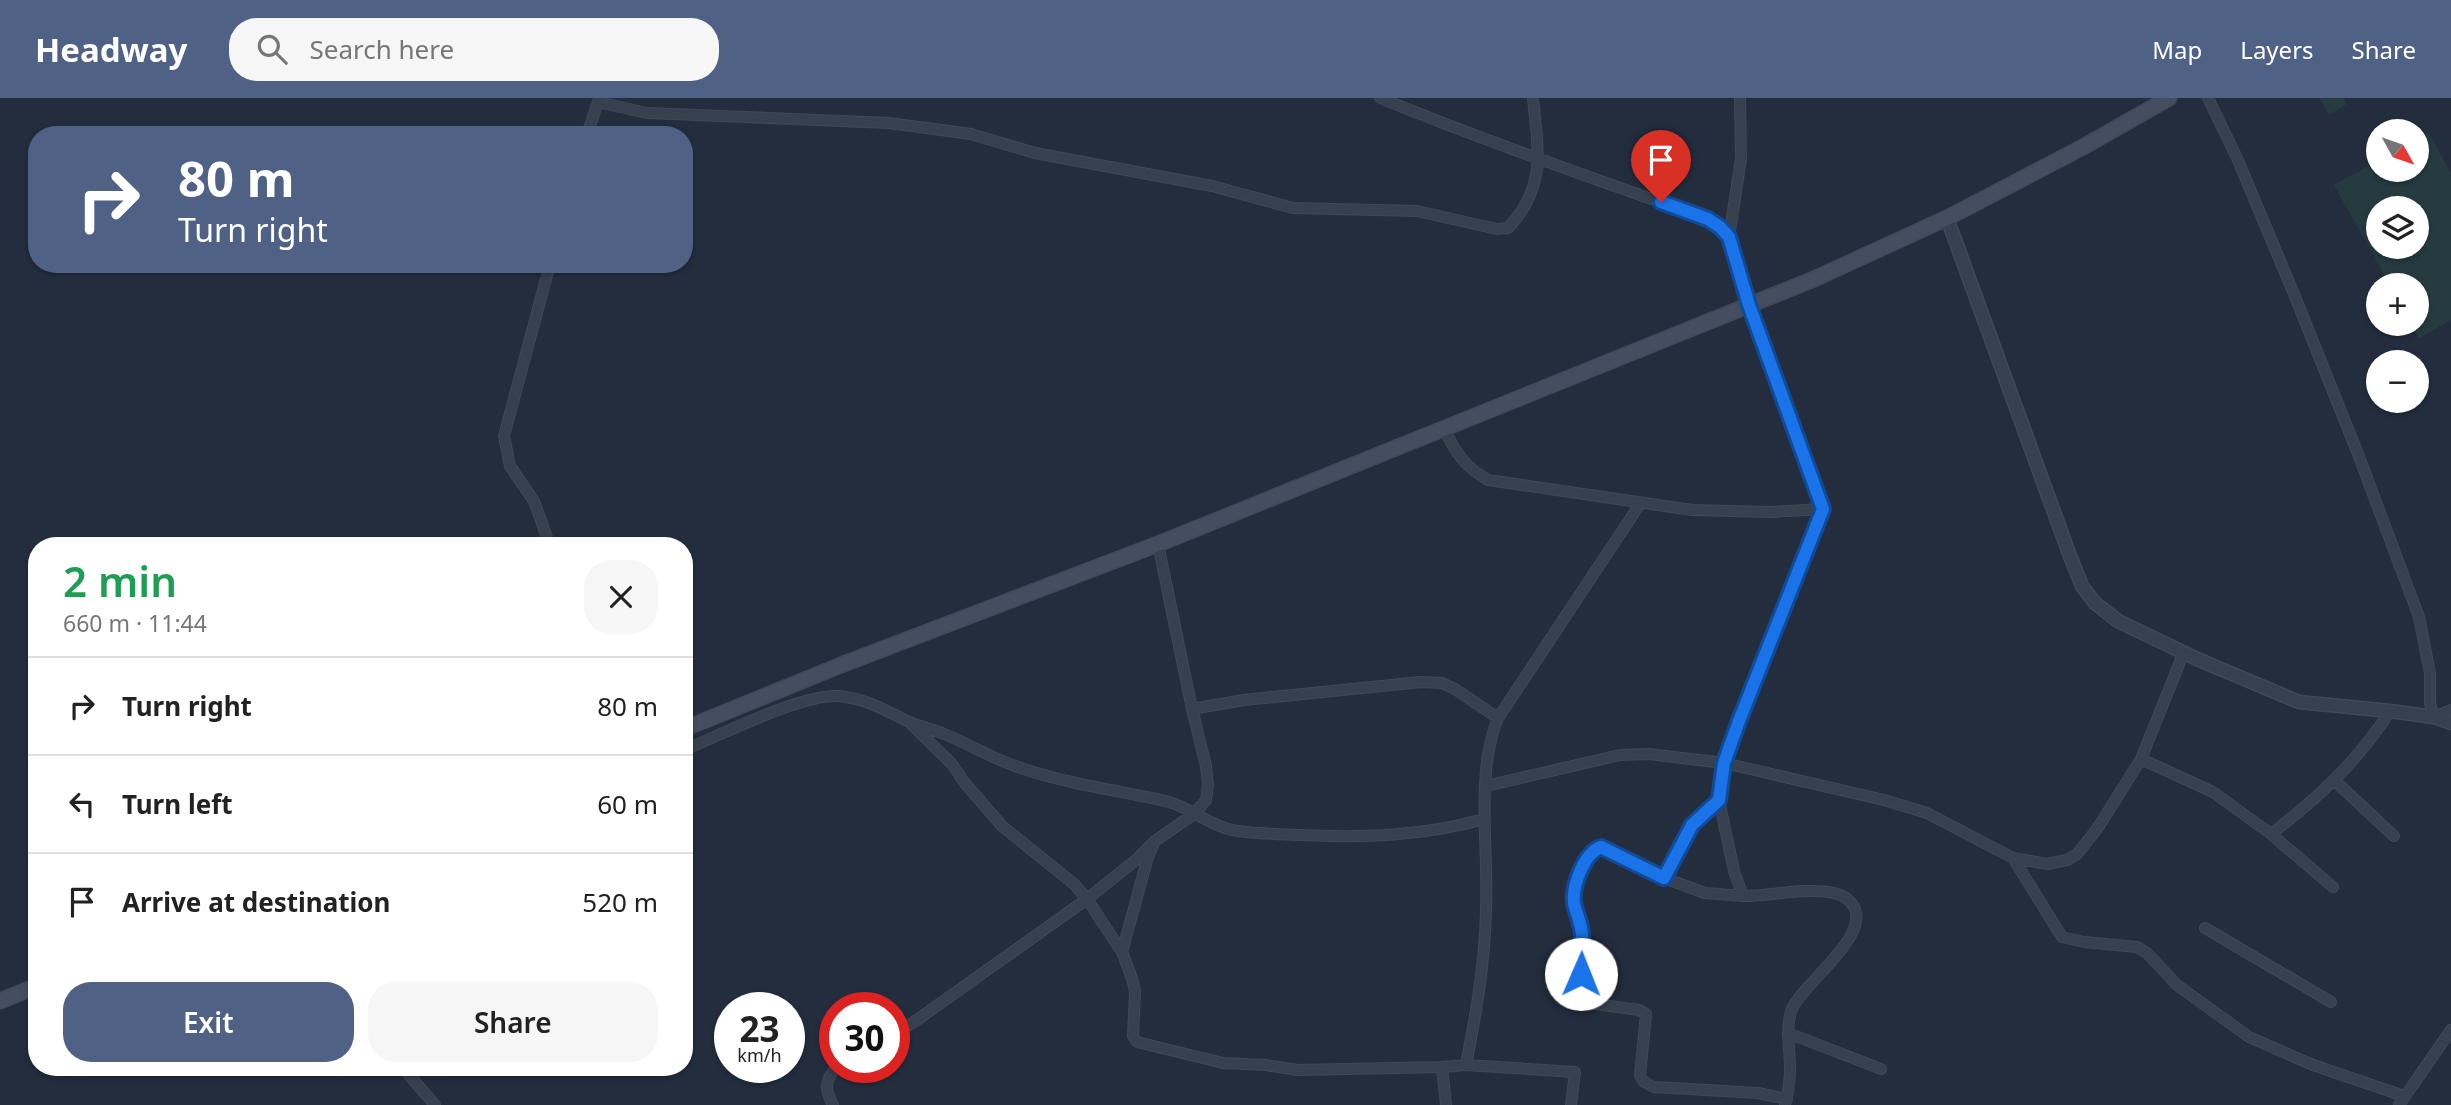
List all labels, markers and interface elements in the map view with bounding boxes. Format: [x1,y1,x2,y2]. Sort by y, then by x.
search box [229,18,719,81]
text: Headway [35,27,187,72]
icon: search [253,30,291,68]
text: Search here [309,31,454,67]
text: Map [2152,33,2202,66]
text: Layers [2240,33,2314,66]
text: Share [2352,33,2416,66]
north arrow [2366,119,2429,182]
map controls [2366,119,2429,413]
pin [1631,130,1691,202]
icon: arrive [1642,141,1680,179]
text: 80 m [178,145,295,211]
icon: right [63,154,154,245]
button: layers [2366,196,2429,259]
text: Turn right [178,208,328,251]
button: + [2366,273,2429,336]
button: − [2366,350,2429,413]
text: 2 min [63,552,177,609]
button: close [584,560,658,634]
text: 660 m · 11:44 [63,607,207,639]
icon: right [63,687,101,725]
text: Turn right [122,688,252,724]
text: 80 m [597,688,658,724]
icon: left [63,785,101,823]
text: Turn left [122,786,233,822]
text: 60 m [597,786,658,822]
icon: arrive [63,883,101,921]
text: Arrive at destination [122,884,391,920]
text: 520 m [582,884,658,920]
position arrow [1544,937,1618,1011]
button: Exit [63,982,354,1062]
button: Share [368,982,658,1062]
speed limit sign: 30 [819,992,910,1083]
text: 23 [739,1005,780,1052]
text: km/h [737,1043,782,1067]

